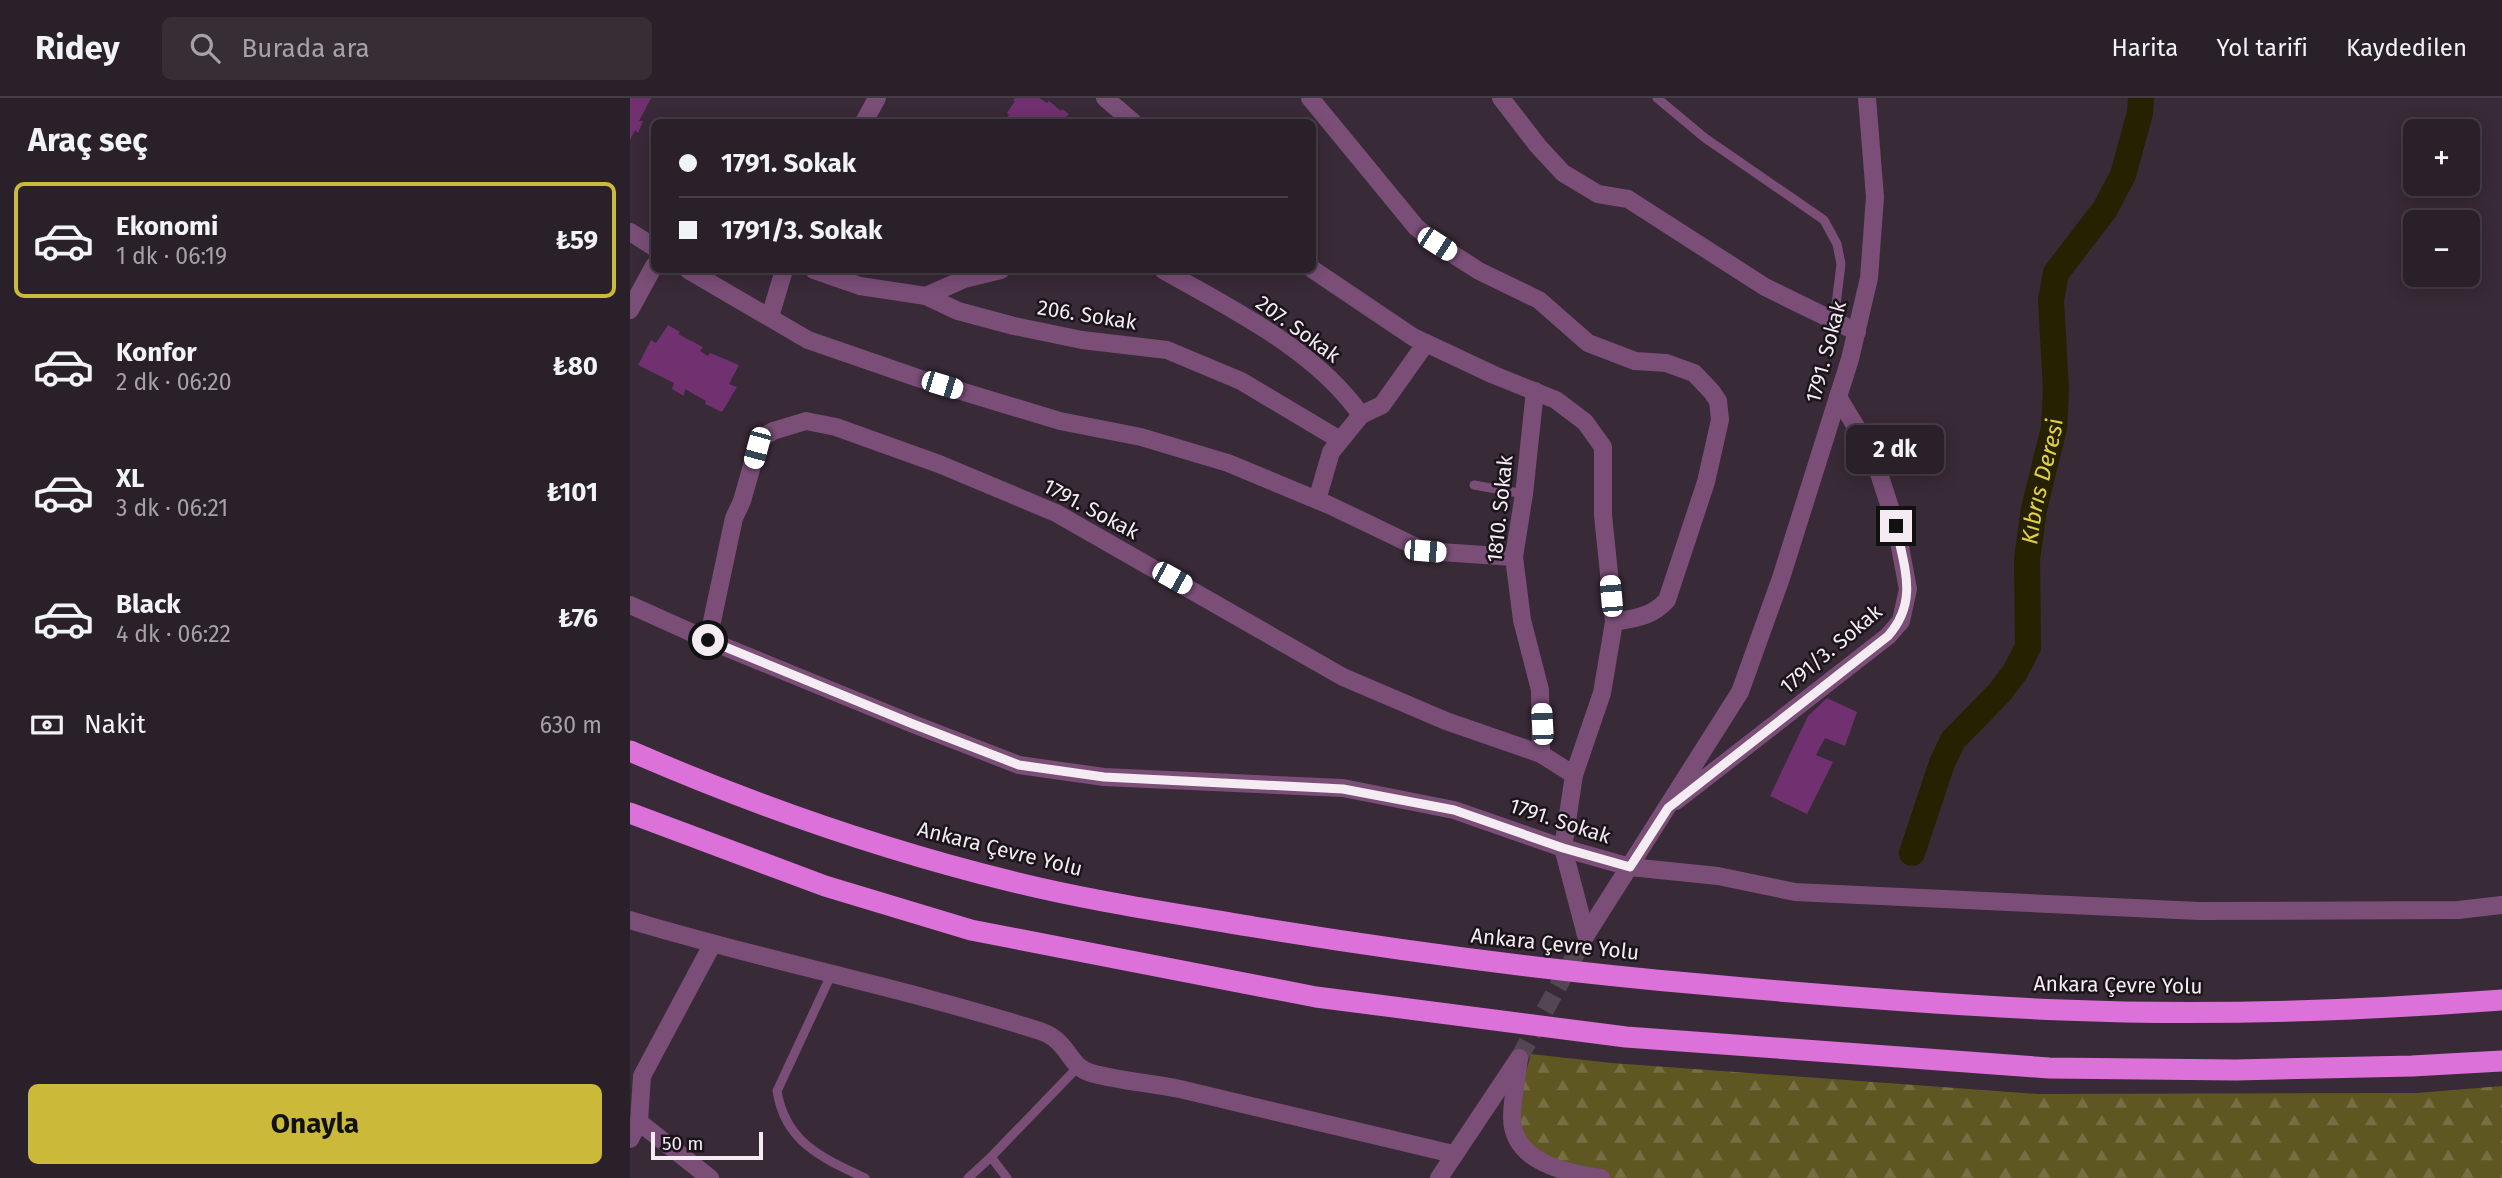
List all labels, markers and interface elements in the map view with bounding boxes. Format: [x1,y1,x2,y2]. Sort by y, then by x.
search box [162,17,652,80]
text: Ridey [35,28,120,68]
icon: search [186,29,224,67]
text: Burada ara [242,33,370,64]
text: Harita [2111,34,2178,62]
text: Yol tarifi [2216,34,2308,62]
text: Kaydedilen [2346,34,2467,62]
map controls [2403,119,2480,287]
button: + [2403,119,2480,196]
text: Araç seç [28,121,148,159]
text: 1791. Sokak [721,148,856,179]
icon: car [32,209,95,272]
button: − [2403,210,2480,287]
text: Ekonomi [116,211,218,242]
text: 1791/3. Sokak [721,215,882,246]
car [1414,224,1461,264]
text: ₺59 [555,225,598,256]
text: 1 dk · 06:19 [116,242,227,270]
street label: 207. Sokak [1251,290,1345,368]
street label: 206. Sokak [1035,294,1139,336]
street label: 1791. Sokak [1800,298,1852,406]
icon: car [32,335,95,398]
text: Konfor [116,337,197,368]
text: ₺80 [553,351,598,382]
text: 2 dk · 06:20 [116,368,232,396]
car [919,369,966,401]
water label: Kıbrıs Deresi [2015,417,2069,546]
callout: 2 dk [1847,424,1945,474]
car [742,425,773,471]
text: 2 dk [1873,435,1917,463]
street label: 1810. Sokak [1481,454,1519,564]
icon: car [32,461,95,524]
text: XL [116,463,144,494]
street label: 1791. Sokak [1039,473,1144,545]
text: ₺101 [547,477,598,508]
text: 3 dk · 06:21 [116,494,228,522]
route end [1880,510,1912,542]
car [1404,539,1447,563]
car [1149,559,1196,597]
car [1599,574,1624,618]
icon: car [32,587,95,650]
text: Black [116,589,181,620]
street label: 1791/3. Sokak [1775,599,1888,699]
text: ₺76 [558,603,598,634]
text: 4 dk · 06:22 [116,620,231,648]
route start [692,624,724,656]
car [1531,702,1554,746]
icon: cash [28,706,66,744]
text: Nakit [84,709,146,740]
text: 630 m [540,711,602,739]
street label: 1791. Sokak [1506,792,1614,850]
street label: Ankara Çevre Yolu [915,816,1085,882]
street label: Ankara Çevre Yolu [1470,922,1640,966]
street label: Ankara Çevre Yolu [2033,971,2203,999]
button: Onayla [28,1084,602,1164]
scale bar [651,1129,763,1161]
text: 50 m [662,1132,703,1155]

